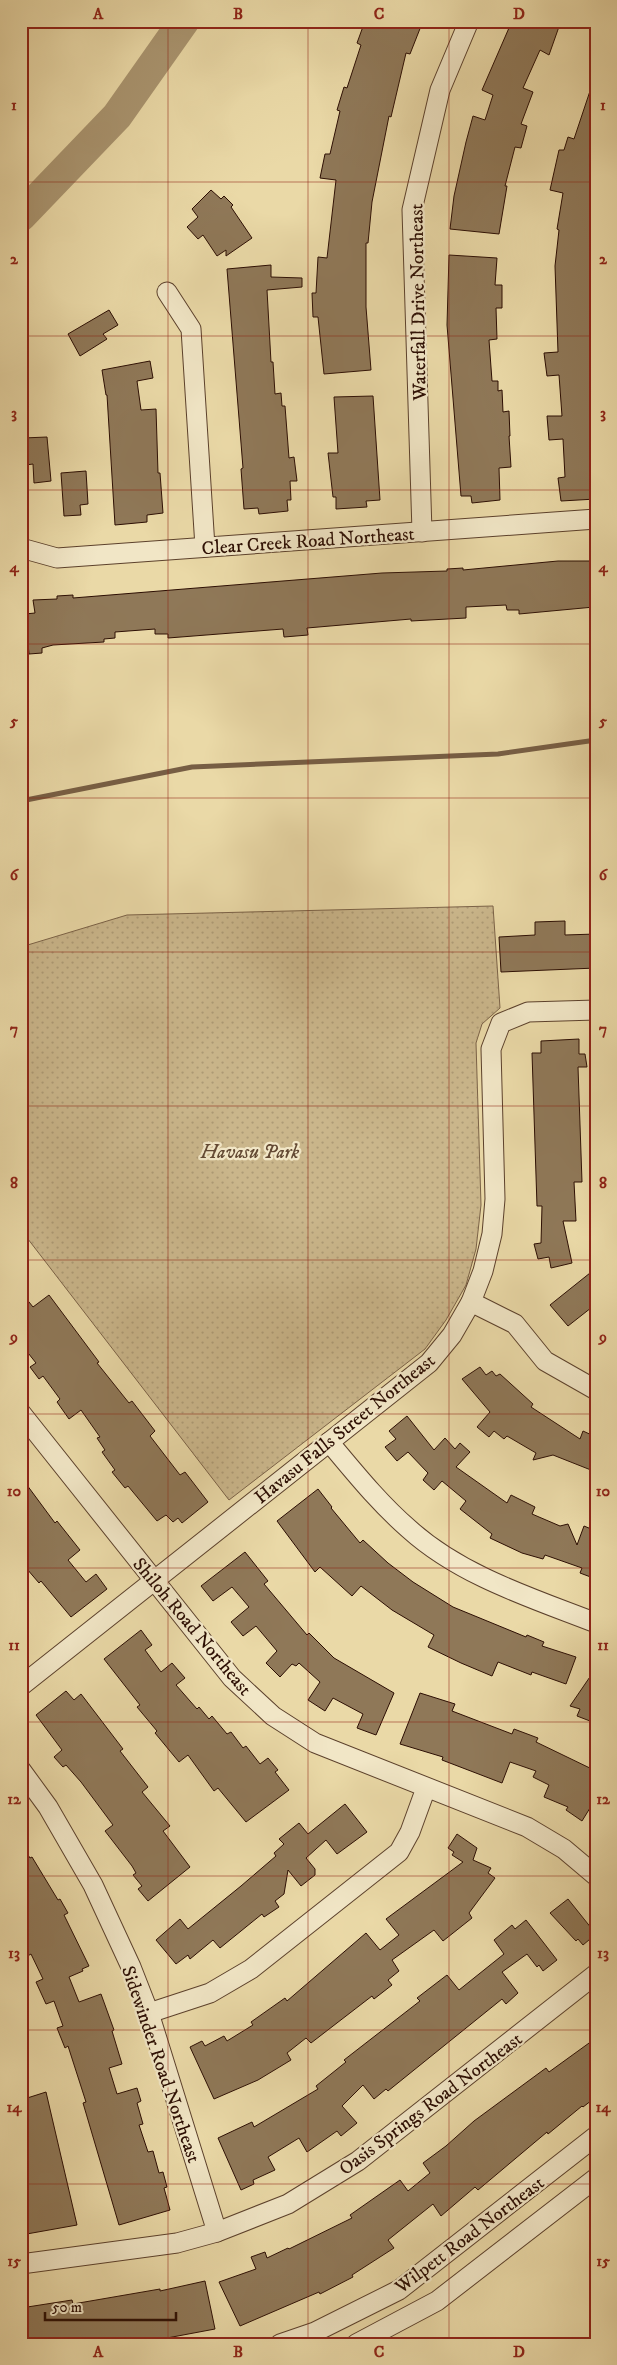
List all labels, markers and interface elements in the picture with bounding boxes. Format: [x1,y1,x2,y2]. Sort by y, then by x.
text: A [92,4,104,24]
text: B [233,4,243,24]
text: C [374,4,384,24]
text: D [513,4,525,24]
text: 1 [11,95,17,115]
text: 1 [600,95,606,115]
street label: Waterfall Drive Northeast [405,203,432,402]
text: 2 [10,249,19,269]
text: 2 [599,249,608,269]
text: 3 [11,403,17,423]
text: 3 [600,403,606,423]
street label: Clear Creek Road Northeast [201,523,415,560]
text: 4 [8,557,19,577]
text: 4 [597,557,608,577]
text: 5 [9,711,18,731]
text: 5 [598,711,607,731]
text: 6 [10,865,20,885]
text: 6 [599,865,609,885]
text: 7 [10,1019,18,1039]
text: 7 [599,1019,607,1039]
park label: Havasu Park [200,1141,299,1164]
text: 8 [10,1173,18,1193]
text: 8 [599,1173,607,1193]
text: 9 [9,1327,18,1347]
text: 9 [598,1327,607,1347]
street label: Havasu Falls Street Northeast [250,1349,440,1509]
text: 10 [7,1481,22,1501]
text: 10 [596,1481,611,1501]
street label: Shiloh Road Northeast [127,1553,256,1701]
text: 11 [8,1635,20,1655]
text: 11 [597,1635,609,1655]
text: 12 [7,1789,22,1809]
text: 12 [596,1789,611,1809]
text: 13 [8,1943,20,1963]
text: 13 [597,1943,609,1963]
street label: Sidewinder Road Northeast [116,1963,205,2166]
street label: Oasis Springs Road Northeast [335,2028,527,2181]
text: 14 [6,2097,22,2117]
text: 14 [595,2097,611,2117]
street label: Wilpett Road Northeast [390,2172,549,2299]
text: 15 [7,2251,21,2271]
text: 15 [596,2251,610,2271]
scale bar [45,2290,176,2322]
text: 50 m [52,2298,82,2317]
text: A [92,2342,104,2362]
text: B [233,2342,243,2362]
text: C [374,2342,384,2362]
text: D [513,2342,525,2362]

